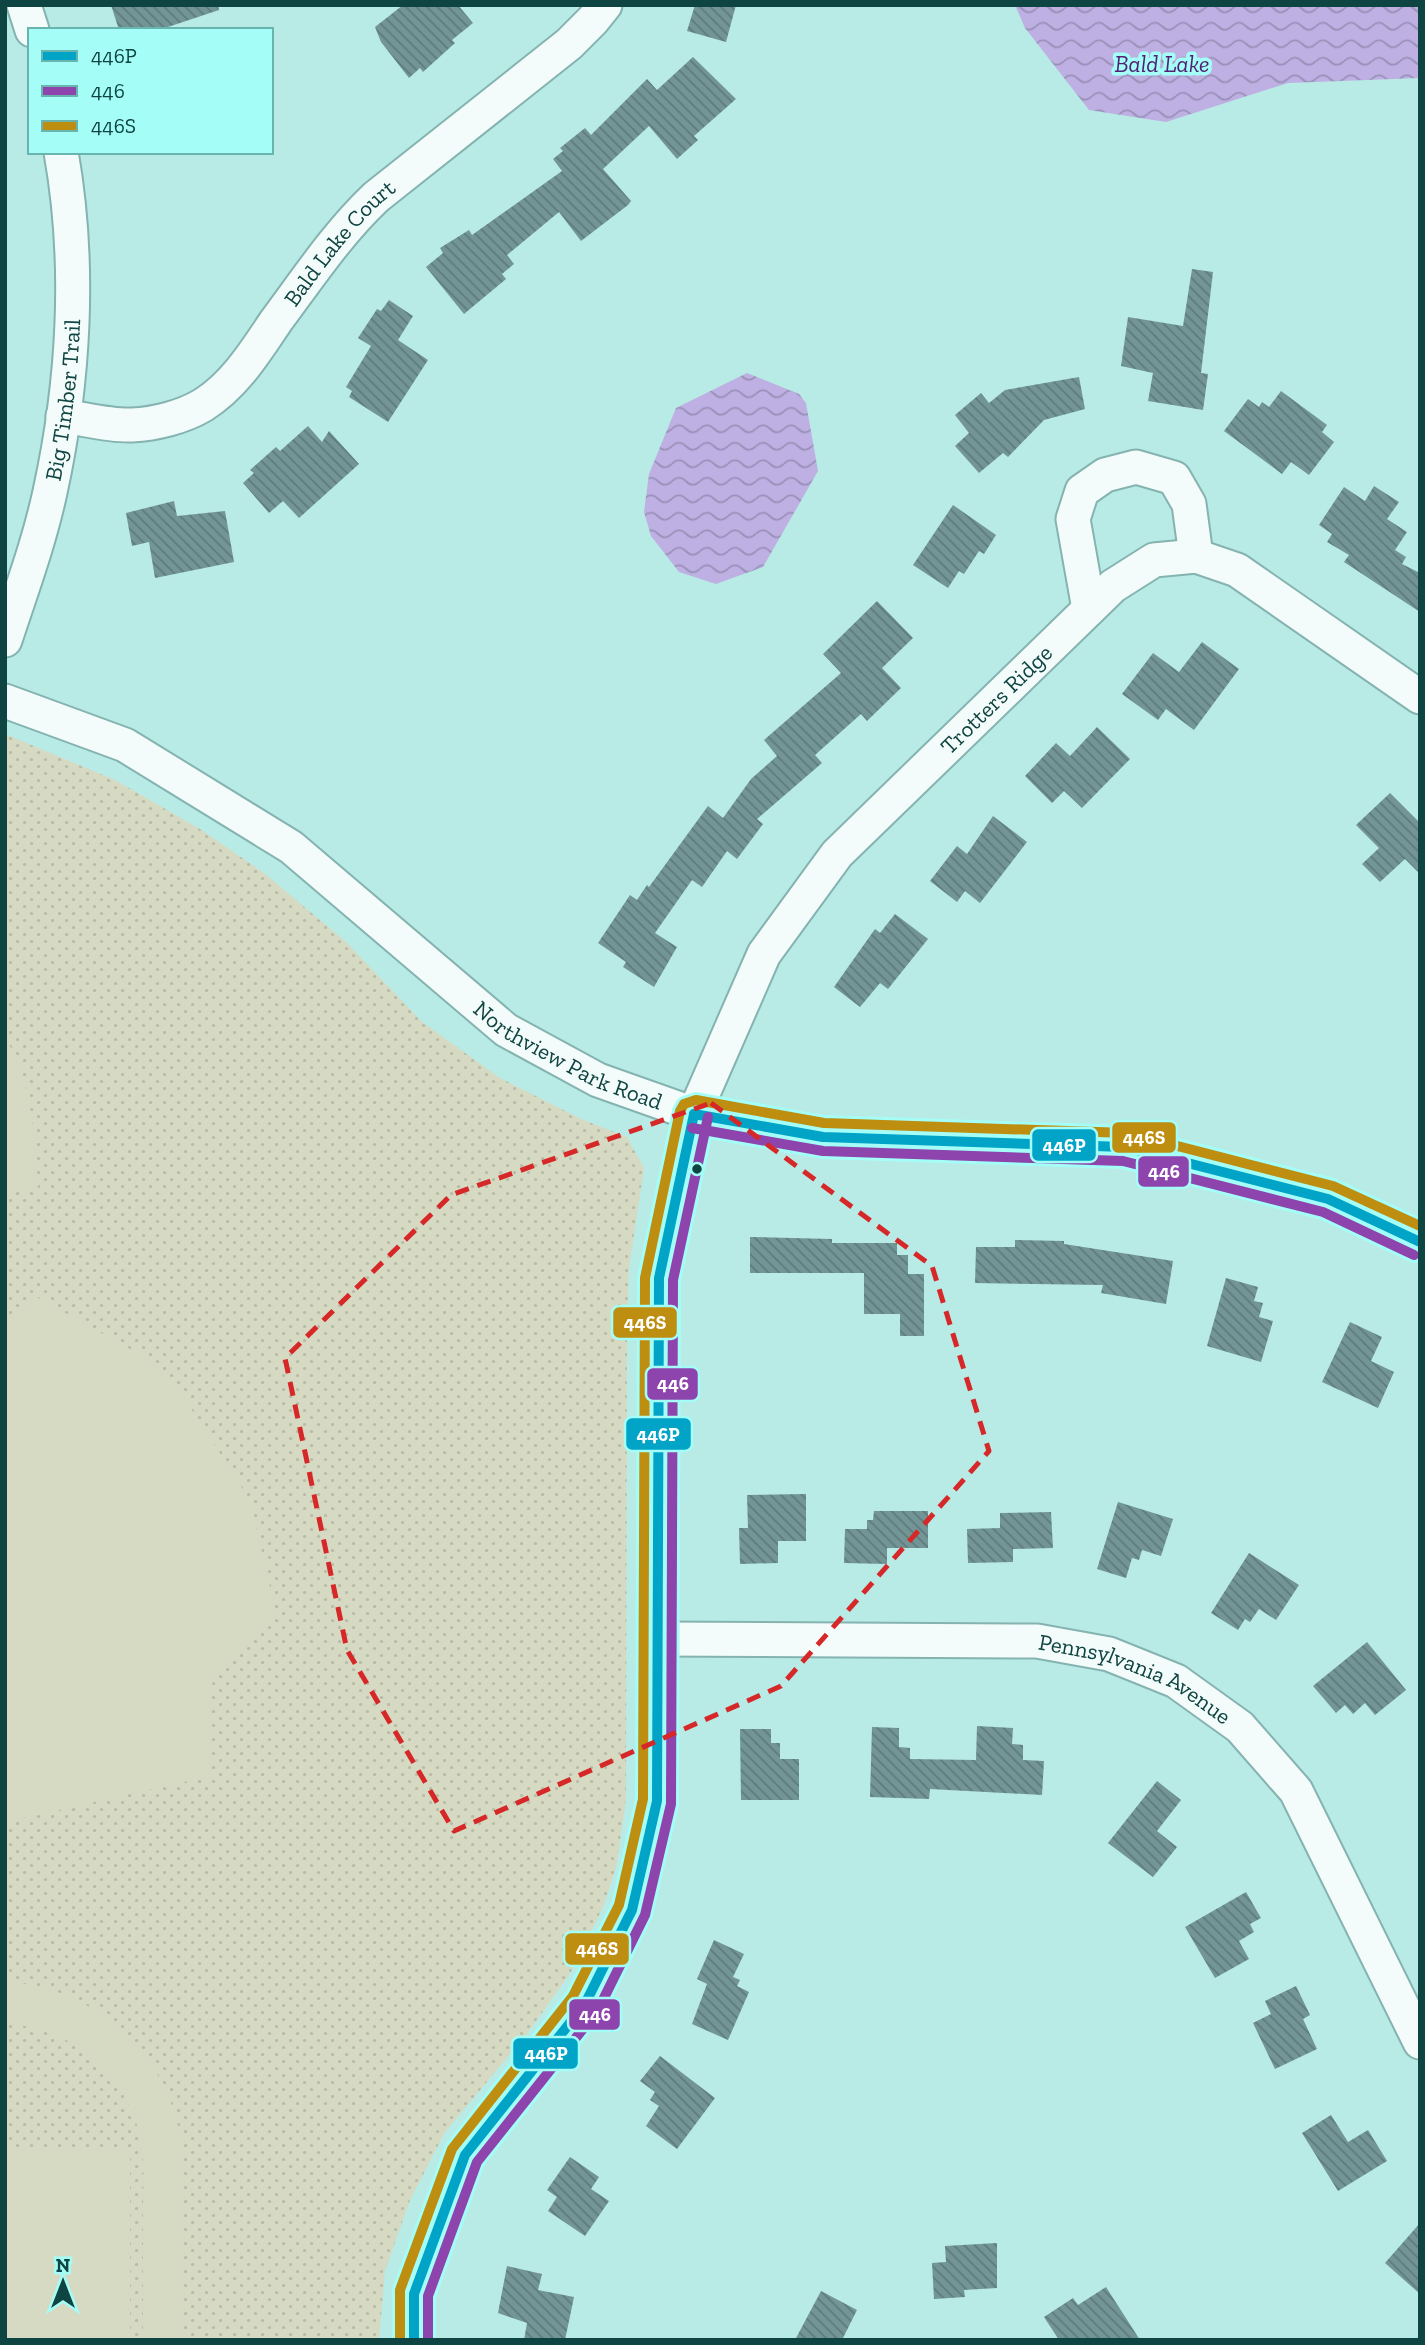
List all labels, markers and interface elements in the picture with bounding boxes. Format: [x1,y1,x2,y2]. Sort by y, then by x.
legend [28,28,273,154]
text: 446P [91,43,137,68]
water label: Bald Lake [1114,49,1210,78]
text: 446 [91,78,125,103]
text: 446S [91,113,136,138]
street label: Bald Lake Court [278,173,401,312]
street label: Big Timber Trail [39,318,86,483]
street label: Trotters Ridge [934,639,1058,760]
street label: Northview Park Road [468,995,667,1116]
line badge: 446S [1111,1121,1177,1154]
text: 446S [1123,1126,1165,1149]
line badge: 446P [1031,1128,1097,1162]
text: 446P [1042,1134,1086,1157]
line badge: 446 [1137,1155,1190,1188]
text: 446 [1148,1160,1180,1183]
unlabelled marker [690,1162,704,1176]
line badge: 446S [612,1306,678,1339]
text: 446S [624,1311,666,1334]
line badge: 446 [646,1367,699,1401]
text: 446 [657,1372,689,1395]
line badge: 446P [625,1417,692,1451]
text: 446P [636,1423,680,1446]
street label: Pennsylvania Avenue [1036,1628,1237,1730]
line badge: 446S [564,1932,630,1966]
text: 446S [576,1937,618,1960]
line badge: 446 [568,1998,621,2031]
text: 446 [579,2003,611,2026]
line badge: 446P [512,2037,579,2070]
text: 446P [524,2042,568,2065]
north arrow [28,2247,98,2317]
text: N [56,2254,70,2277]

